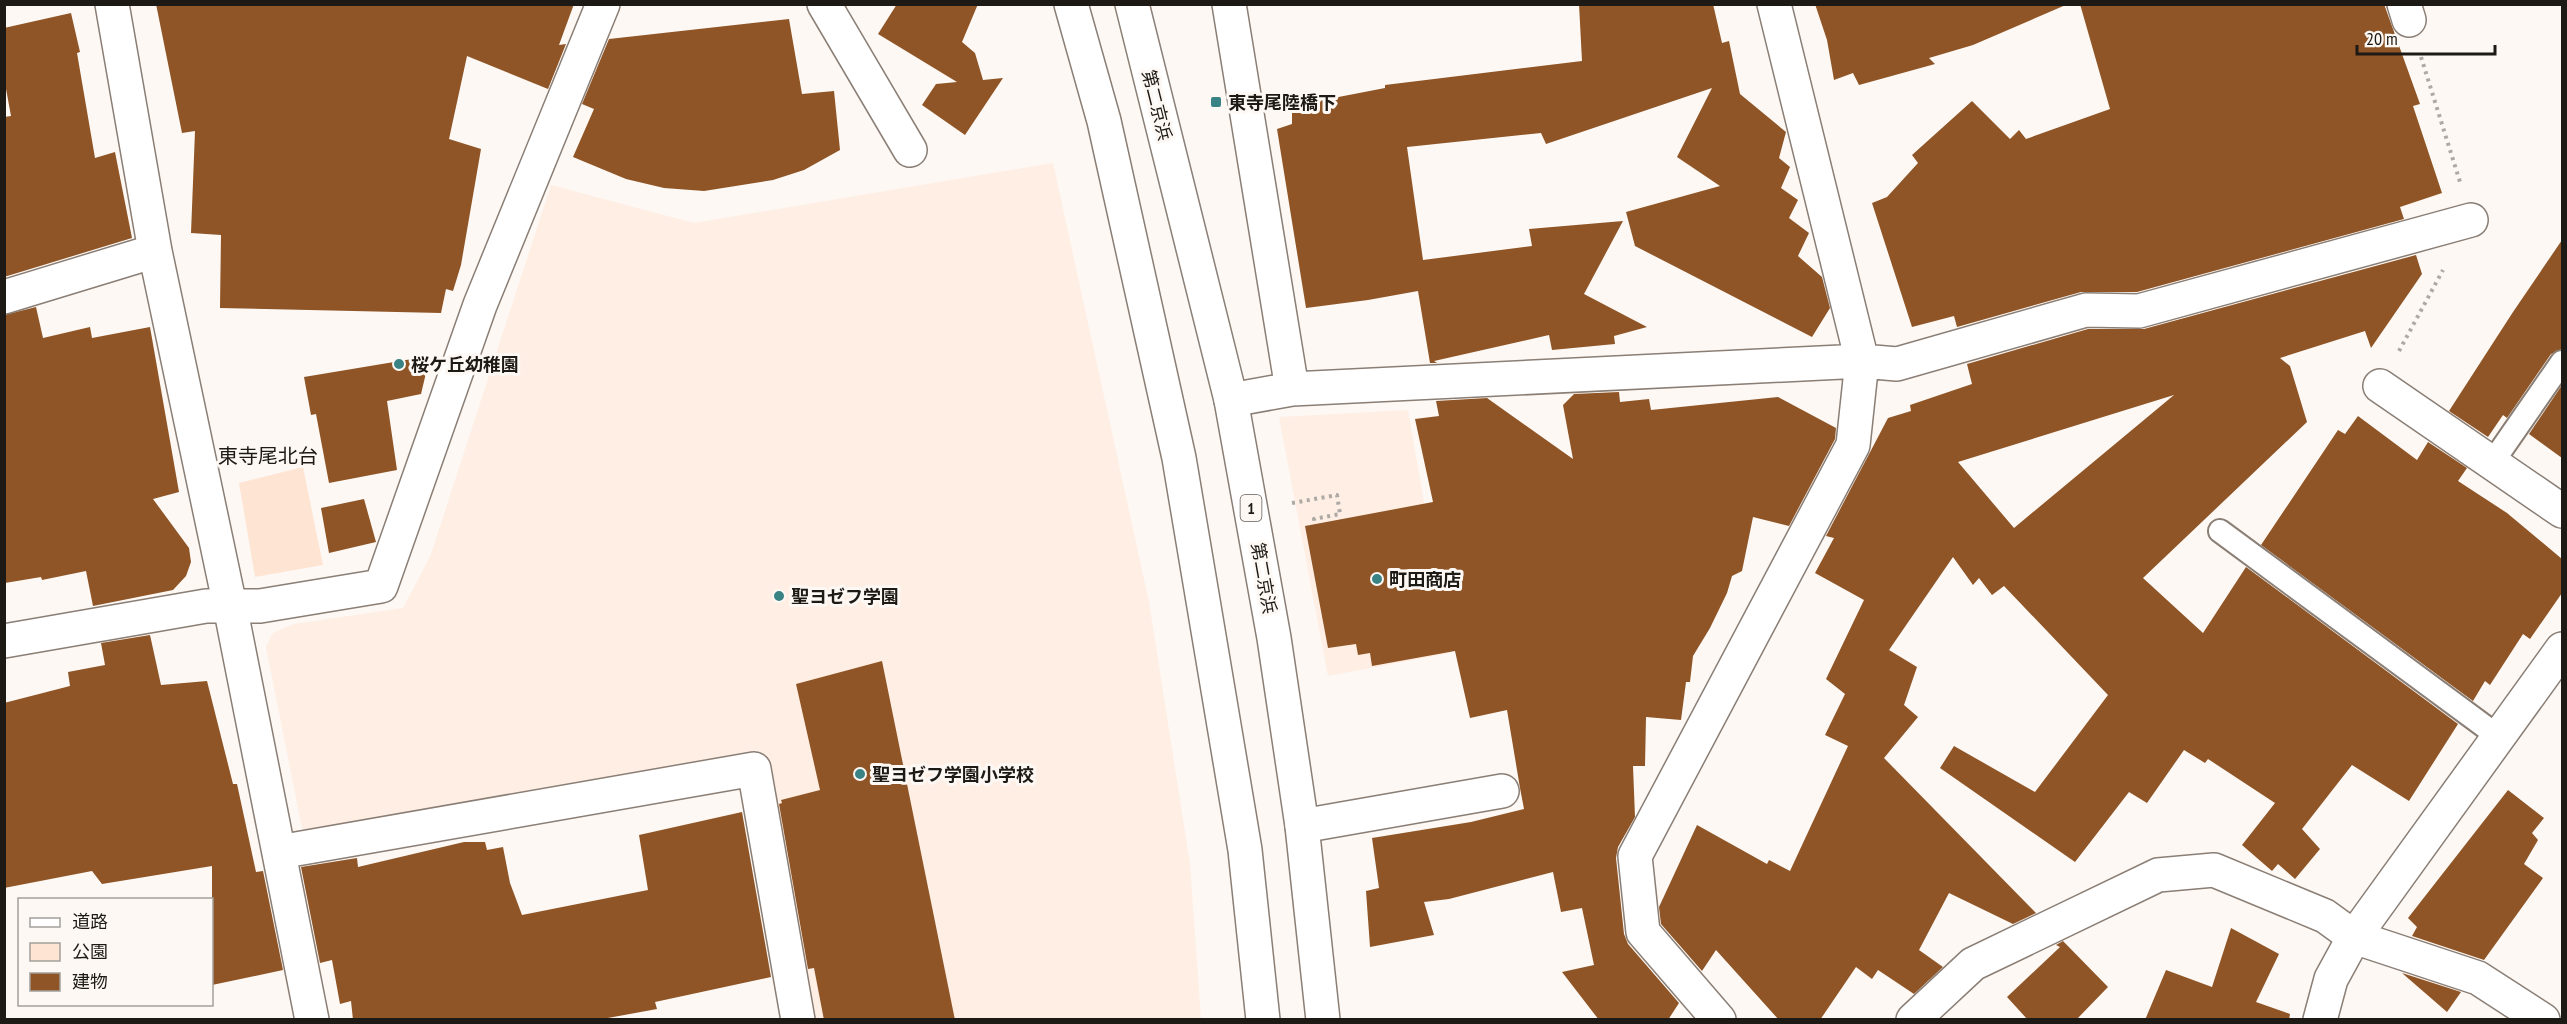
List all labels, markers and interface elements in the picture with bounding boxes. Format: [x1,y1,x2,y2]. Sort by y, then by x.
scale bar [2357,18,2495,56]
text: 20 m [2366,27,2398,50]
street label: 第二京浜 [1137,67,1177,143]
place label: 東寺尾陸橋下 [1228,91,1336,114]
marker: 東寺尾陸橋下 [1209,95,1223,109]
place label: 桜ケ丘幼稚園 [411,353,519,376]
marker: 桜ケ丘幼稚園 [392,357,406,371]
district label: 東寺尾北台 [218,443,318,469]
road number: 1 [1240,495,1262,521]
street label: 第二京浜 [1246,541,1282,615]
place label: 町田商店 [1389,568,1461,591]
marker: 町田商店 [1370,572,1384,586]
place label: 聖ヨゼフ学園 [791,585,899,608]
marker: 聖ヨゼフ学園 [772,589,786,603]
place label: 聖ヨゼフ学園小学校 [872,763,1034,786]
marker: 聖ヨゼフ学園小学校 [853,767,867,781]
legend [18,898,213,1006]
text: 道路 [72,910,108,933]
text: 公園 [72,940,108,963]
text: 建物 [72,970,108,993]

